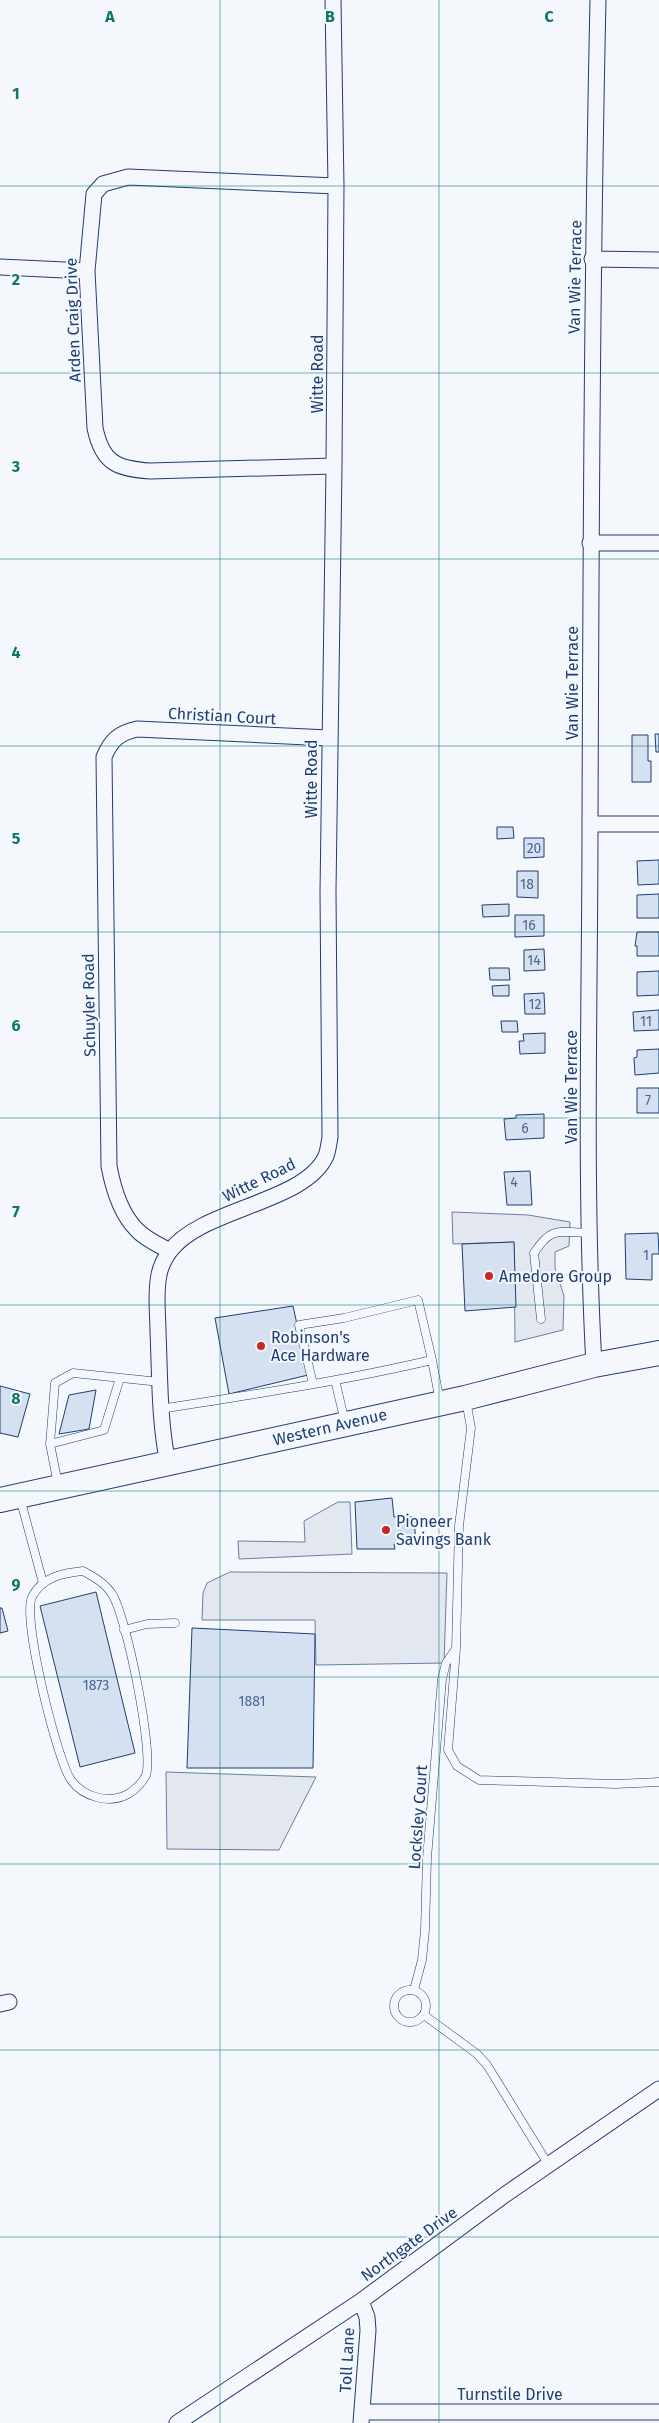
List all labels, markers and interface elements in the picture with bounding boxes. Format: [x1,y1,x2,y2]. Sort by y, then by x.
text: A [104,7,115,26]
text: B [325,7,335,26]
text: C [544,7,554,26]
text: 1 [12,84,20,103]
street label: Van Wie Terrace [565,220,585,334]
street label: Arden Craig Drive [61,258,85,382]
text: 2 [12,270,20,289]
street label: Witte Road [308,335,327,413]
text: 3 [11,457,20,476]
street label: Van Wie Terrace [563,626,582,740]
text: 4 [11,643,21,662]
street label: Christian Court [167,704,277,728]
street label: Witte Road [302,740,321,818]
text: 5 [12,829,21,848]
house number: 20 [527,840,542,857]
house number: 18 [520,876,534,893]
house number: 16 [522,917,536,934]
house number: 14 [527,952,541,969]
street label: Schuyler Road [79,953,99,1057]
house number: 12 [529,996,542,1013]
house number: 11 [640,1013,652,1030]
text: 6 [11,1016,21,1035]
street label: Van Wie Terrace [562,1030,581,1144]
house number: 7 [645,1092,651,1109]
house number: 6 [521,1120,529,1137]
street label: Witte Road [219,1154,299,1206]
house number: 4 [510,1174,518,1191]
text: 7 [12,1202,20,1221]
house number: 1 [643,1247,649,1264]
place label: Amedore Group [499,1267,612,1286]
marker: Amedore Group [483,1270,495,1282]
place label: Robinson's Ace Hardware [271,1328,370,1365]
marker: Robinson's Ace Hardware [255,1340,267,1352]
text: 8 [11,1389,21,1408]
street label: Western Avenue [271,1405,389,1449]
place label: Pioneer Savings Bank [396,1512,492,1549]
marker: Pioneer Savings Bank [380,1524,392,1536]
text: 9 [12,1575,21,1594]
house number: 1873 [83,1677,109,1694]
house number: 1881 [238,1693,266,1710]
street label: Locksley Court [405,1764,431,1870]
street label: Northgate Drive [357,2203,461,2285]
street label: Toll Lane [336,2327,358,2393]
street label: Turnstile Drive [457,2385,563,2404]

